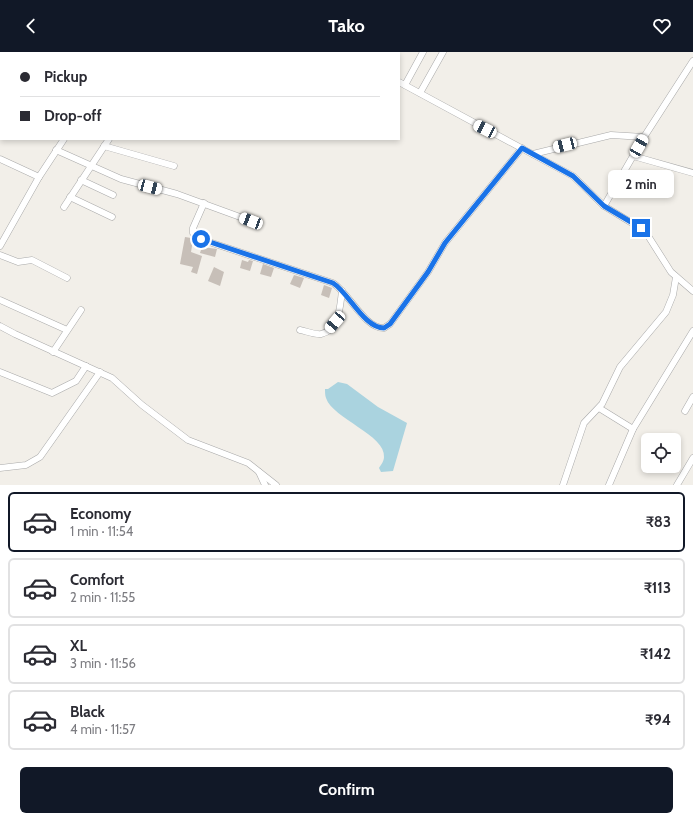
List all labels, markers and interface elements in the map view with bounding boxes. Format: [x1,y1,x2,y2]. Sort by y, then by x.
icon: back [20,15,42,37]
text: Tako [328,15,365,37]
icon: heart [651,15,673,37]
text: Pickup [44,68,87,86]
text: Drop-off [44,107,102,125]
car [472,118,498,140]
car [628,133,650,159]
car [552,136,578,154]
callout: 2 min [608,170,674,198]
text: 2 min [625,176,657,192]
car [137,178,163,196]
car [238,211,264,231]
route end [632,219,650,237]
route start [192,230,210,248]
car [323,309,347,335]
map controls [641,433,681,473]
button: locate [641,433,681,473]
icon: car [22,504,58,540]
text: Economy [70,505,131,523]
text: ₹83 [646,513,671,531]
text: 1 min · 11:54 [70,523,133,539]
icon: car [22,570,58,606]
text: Comfort [70,571,124,589]
text: ₹113 [644,579,671,597]
text: 2 min · 11:55 [70,589,135,605]
icon: car [22,636,58,672]
text: XL [70,637,87,655]
text: ₹142 [640,645,671,663]
text: 3 min · 11:56 [70,655,136,671]
icon: car [22,702,58,738]
text: Black [70,703,105,721]
text: ₹94 [645,711,671,729]
text: 4 min · 11:57 [70,721,136,737]
button: Confirm [20,767,673,813]

